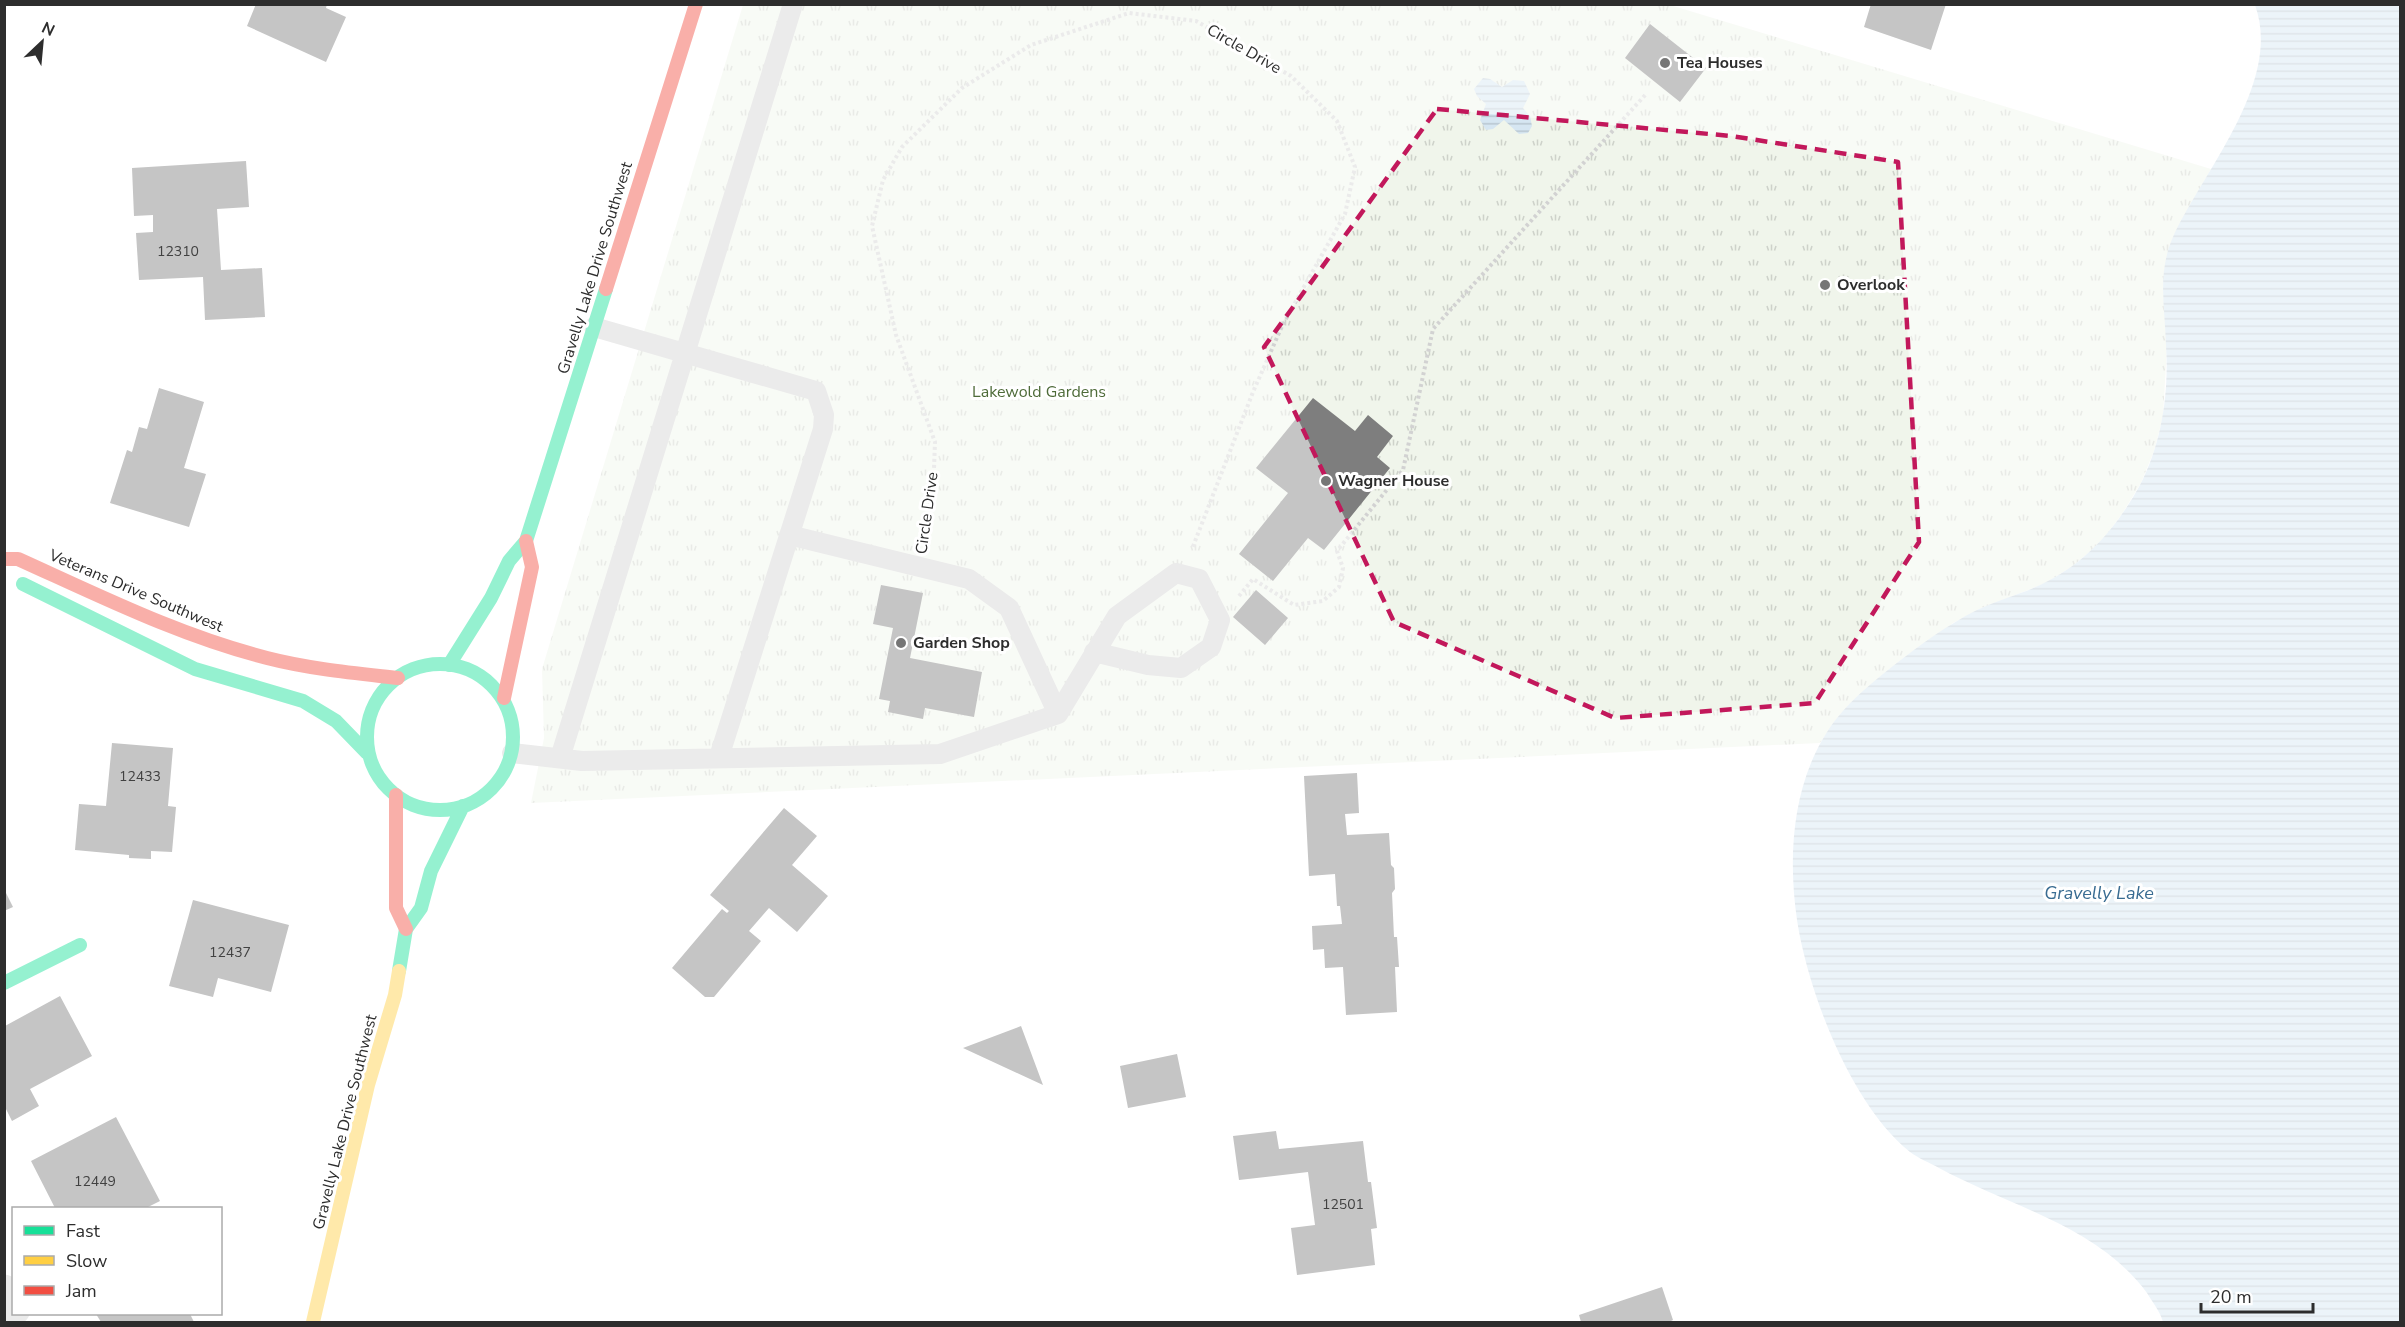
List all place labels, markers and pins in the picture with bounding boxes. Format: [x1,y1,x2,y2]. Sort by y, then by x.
place label: Tea Houses [1677,52,1763,74]
marker: Tea Houses [1658,56,1672,70]
place label: Overlook [1837,274,1905,296]
marker: Overlook [1818,278,1832,292]
place label: Wagner House [1338,470,1450,492]
marker: Wagner House [1319,474,1333,488]
place label: Garden Shop [913,632,1010,654]
marker: Garden Shop [894,636,908,650]

